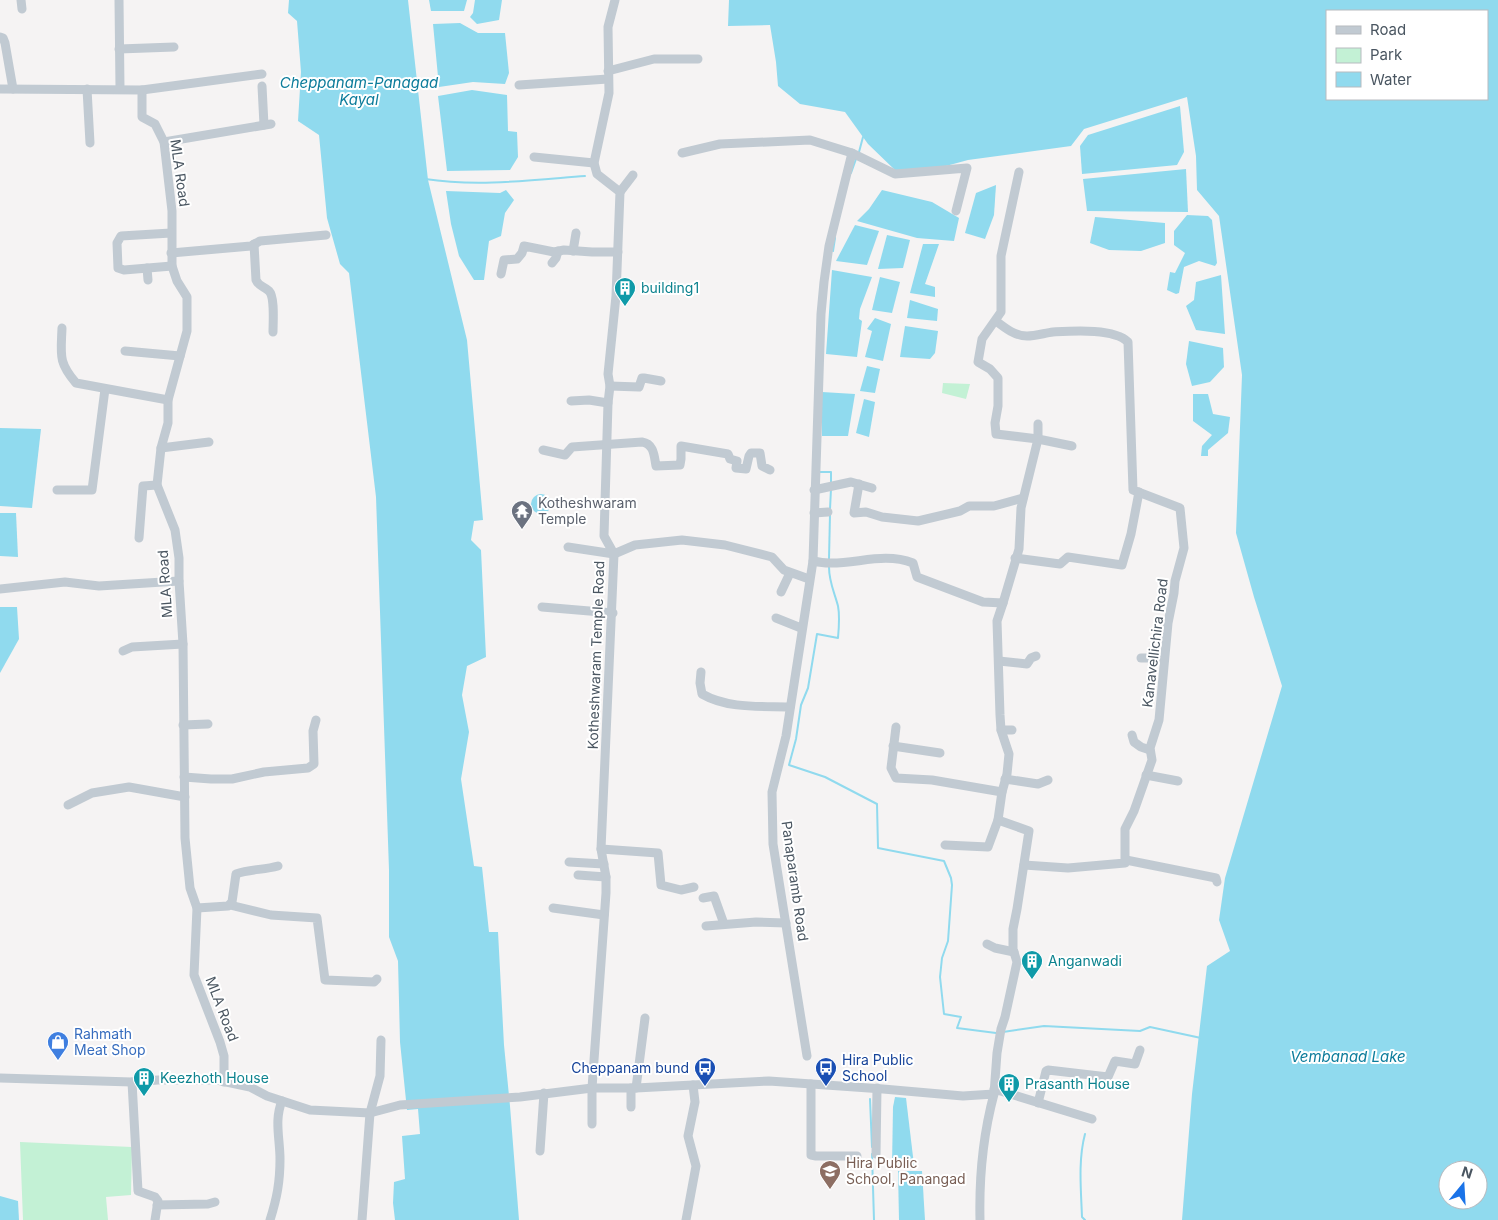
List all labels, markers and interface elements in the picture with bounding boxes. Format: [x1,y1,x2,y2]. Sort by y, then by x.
legend [1326,10,1488,100]
text: Road [1370,20,1406,39]
text: Park [1370,45,1403,64]
text: Water [1370,70,1412,89]
water label: Cheppanam-Panagad Kayal [280,73,439,109]
street label: MLA Road [167,138,194,208]
building icon: building1 [613,276,637,307]
place label: building1 [641,279,699,296]
place label: Kotheshwaram Temple [538,494,637,527]
temple icon: Kotheshwaram Temple [510,499,534,530]
street label: MLA Road [154,550,175,619]
street label: Kotheshwaram Temple Road [584,560,607,750]
street label: Kanavellichira Road [1138,578,1171,708]
street label: Panaparamb Road [779,820,812,942]
building icon: Anganwadi [1020,949,1044,980]
place label: Anganwadi [1048,952,1122,969]
street label: MLA Road [202,974,243,1044]
place label: Rahmath Meat Shop [74,1025,146,1058]
shop icon: Rahmath Meat Shop [46,1030,70,1061]
water label: Vembanad Lake [1290,1047,1406,1066]
place label: Hira Public School [842,1051,913,1084]
bus stop icon: Cheppanam bund [693,1056,717,1087]
bus stop icon: Hira Public School [814,1056,838,1087]
place label: Cheppanam bund [571,1059,689,1076]
building icon: Keezhoth House [132,1066,156,1097]
place label: Keezhoth House [160,1069,269,1086]
building icon: Prasanth House [997,1072,1021,1103]
place label: Prasanth House [1025,1075,1130,1092]
place label: Hira Public School, Panangad [846,1154,966,1187]
school or university icon: Hira Public School, Panangad [818,1159,842,1190]
north arrow [1438,1160,1488,1210]
text: N [1459,1162,1475,1182]

